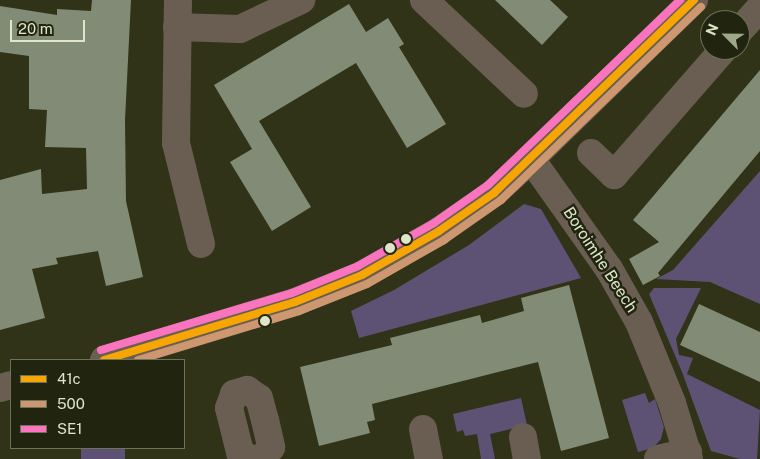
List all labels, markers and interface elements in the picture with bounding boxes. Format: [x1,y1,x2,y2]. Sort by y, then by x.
scale bar [12,10,88,42]
north arrow [700,10,750,60]
text: 20 m [18,20,53,37]
text: N [703,21,722,38]
street label: Boroimhe Beech [559,204,641,316]
unlabelled marker [401,234,411,244]
unlabelled marker [385,243,395,253]
unlabelled marker [260,316,270,326]
legend [10,359,185,449]
text: 41c [57,370,81,387]
text: 500 [57,395,85,412]
text: SE1 [57,420,82,437]

